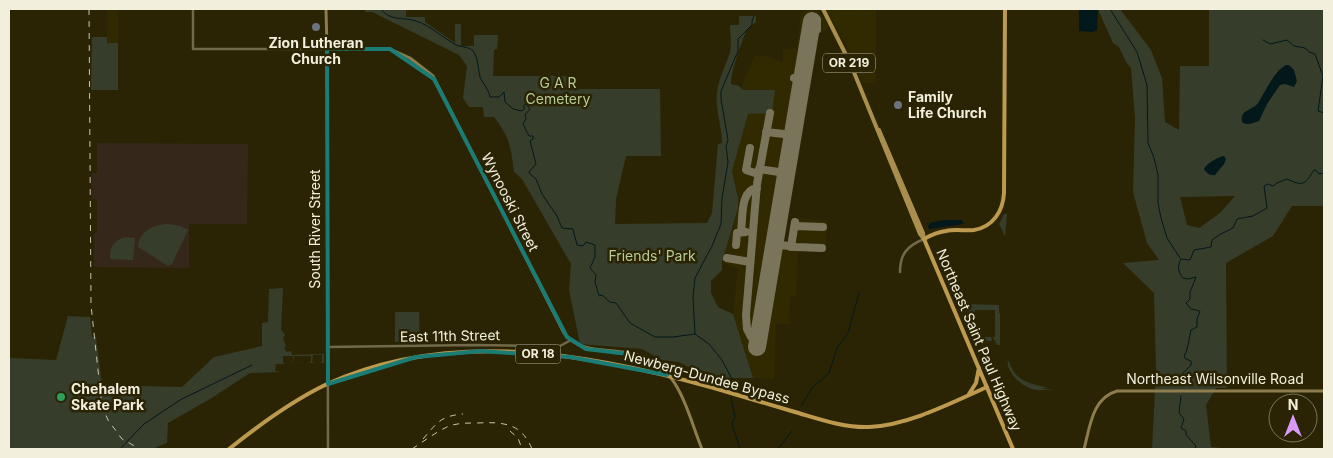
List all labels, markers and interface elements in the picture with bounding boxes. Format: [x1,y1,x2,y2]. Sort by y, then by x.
marker: Zion Lutheran Church [310,21,322,33]
place label: Zion Lutheran Church [269,34,363,67]
road number: OR 219 [823,54,875,72]
park label: G A R Cemetery [526,74,591,107]
place label: Family Life Church [908,88,987,121]
marker: Family Life Church [892,99,904,111]
street label: Wynooski Street [478,150,543,254]
street label: South River Street [306,169,323,289]
street label: Northeast Saint Paul Highway [933,246,1026,434]
park label: Friends' Park [608,247,696,264]
street label: East 11th Street [400,326,501,345]
road number: OR 18 [516,344,560,364]
street label: Newberg-Dundee Bypass [623,346,792,407]
street label: Northeast Wilsonville Road [1126,370,1304,387]
place label: Chehalem Skate Park [71,380,145,413]
marker: Chehalem Skate Park [55,391,67,403]
north arrow [1268,393,1318,443]
text: N [1288,396,1298,413]

